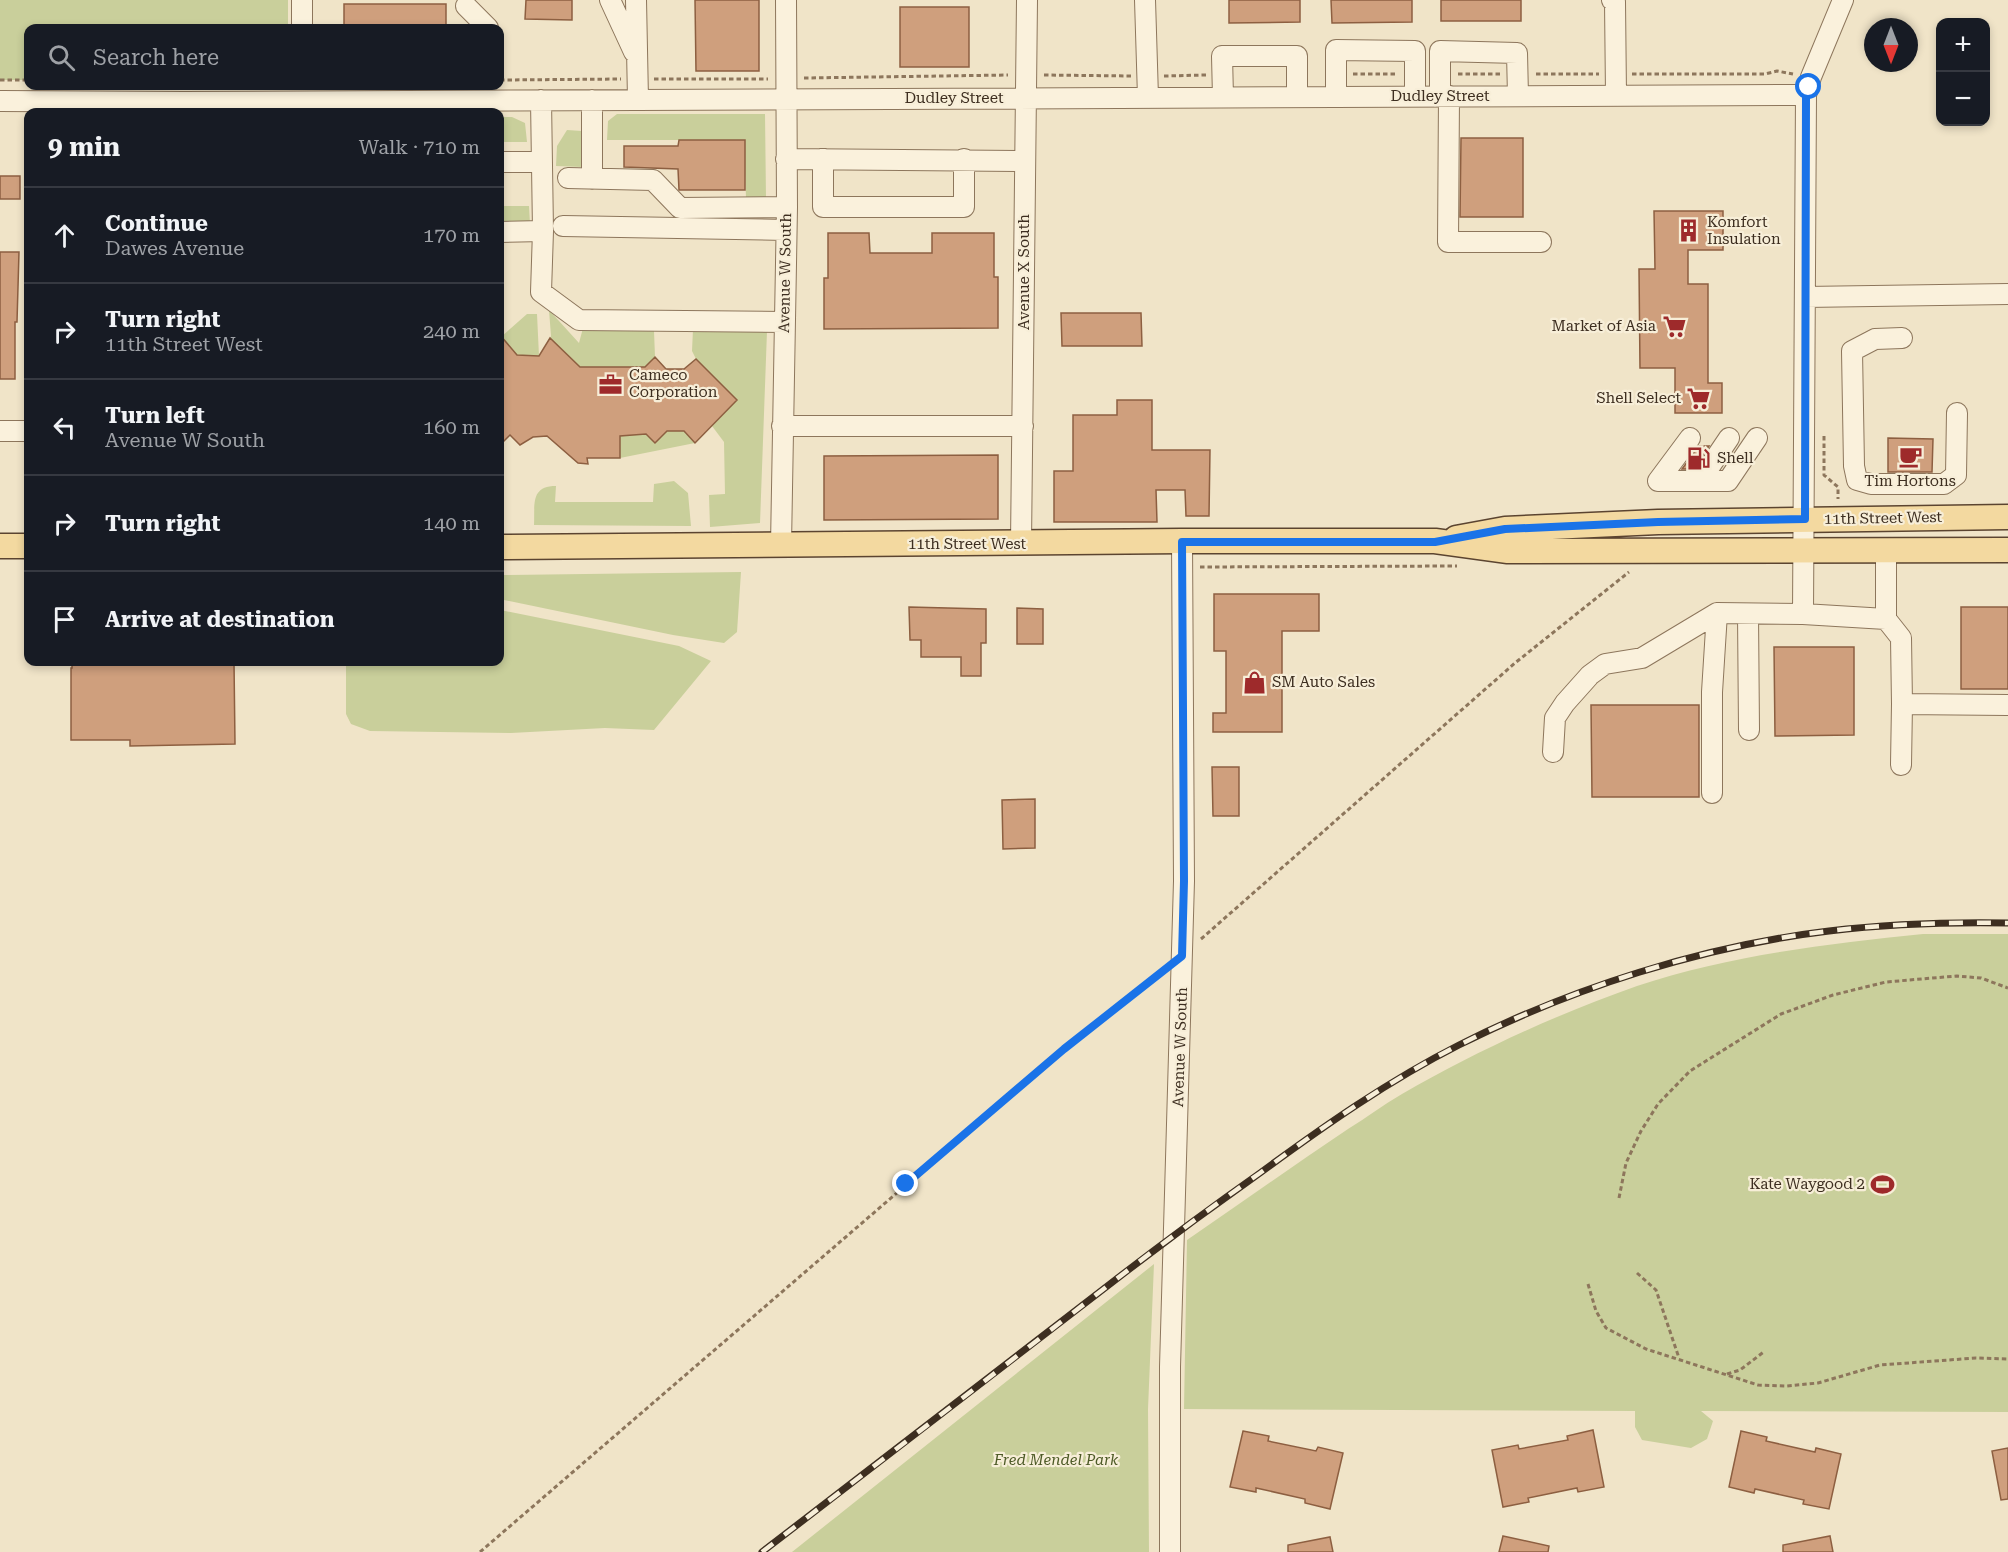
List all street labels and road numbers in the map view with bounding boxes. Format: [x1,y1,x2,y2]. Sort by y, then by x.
street label: Dudley Street [1391,87,1490,105]
street label: Dudley Street [905,89,1004,107]
street label: Avenue W South [775,213,795,333]
street label: Avenue X South [1015,214,1033,330]
street label: 11th Street West [1824,508,1943,528]
street label: 11th Street West [908,535,1027,553]
street label: Avenue W South [1169,986,1191,1107]

